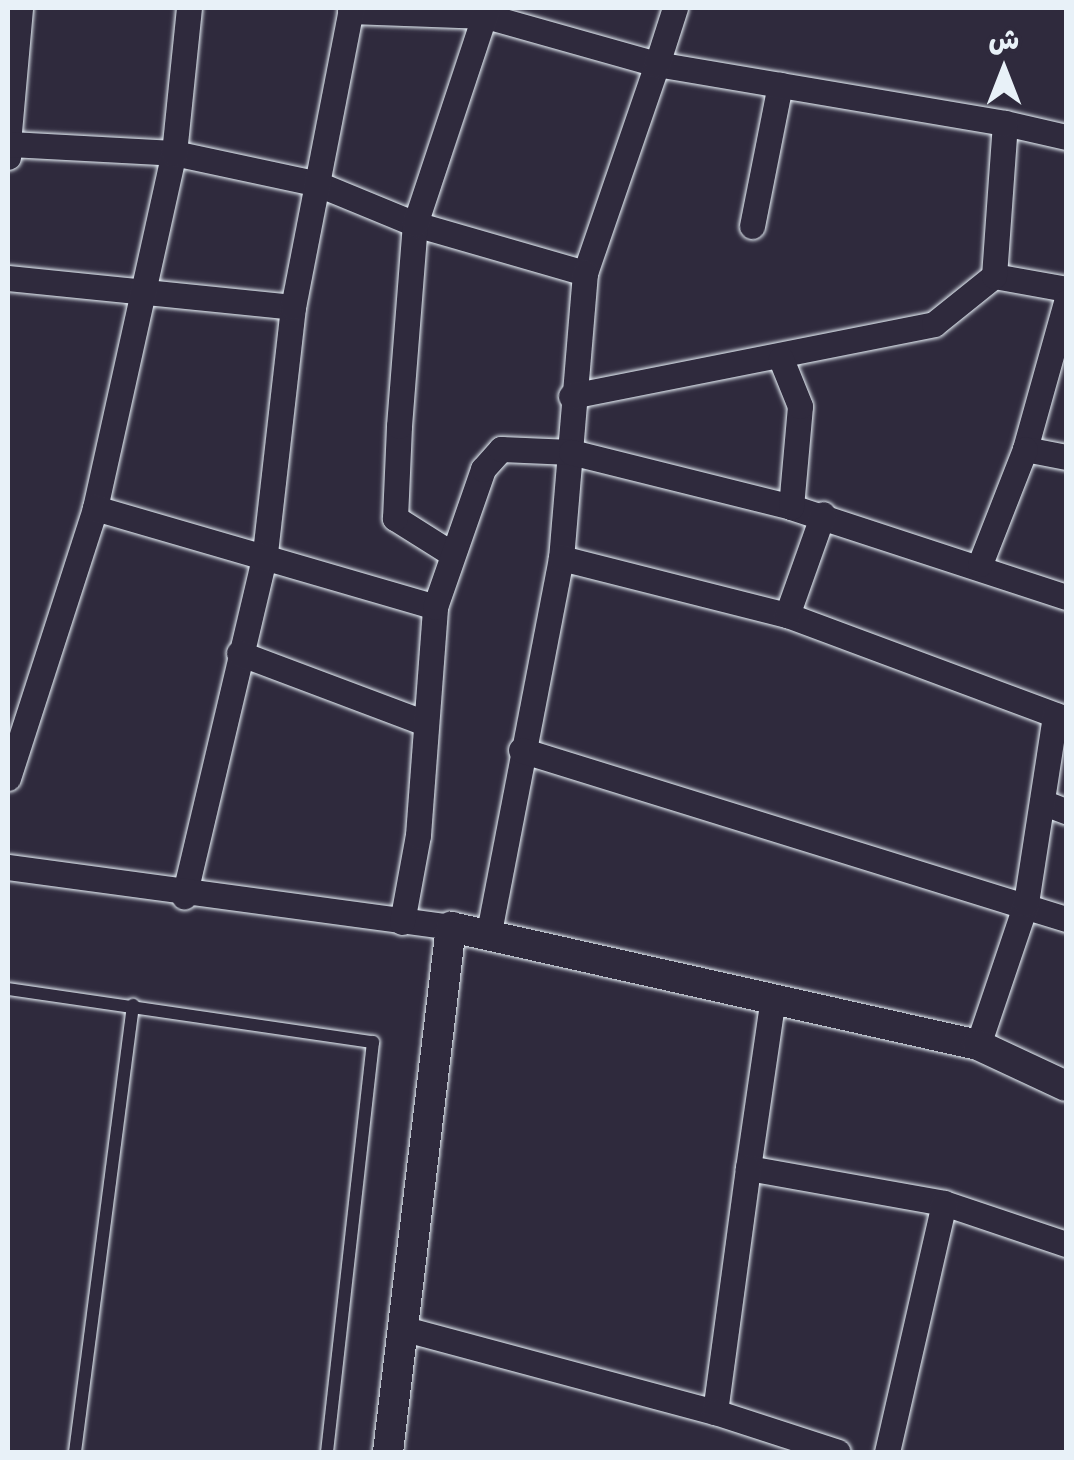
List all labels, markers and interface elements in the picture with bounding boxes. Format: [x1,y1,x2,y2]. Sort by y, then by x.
north arrow [954,20,1054,120]
text: ش [989,22,1019,57]

